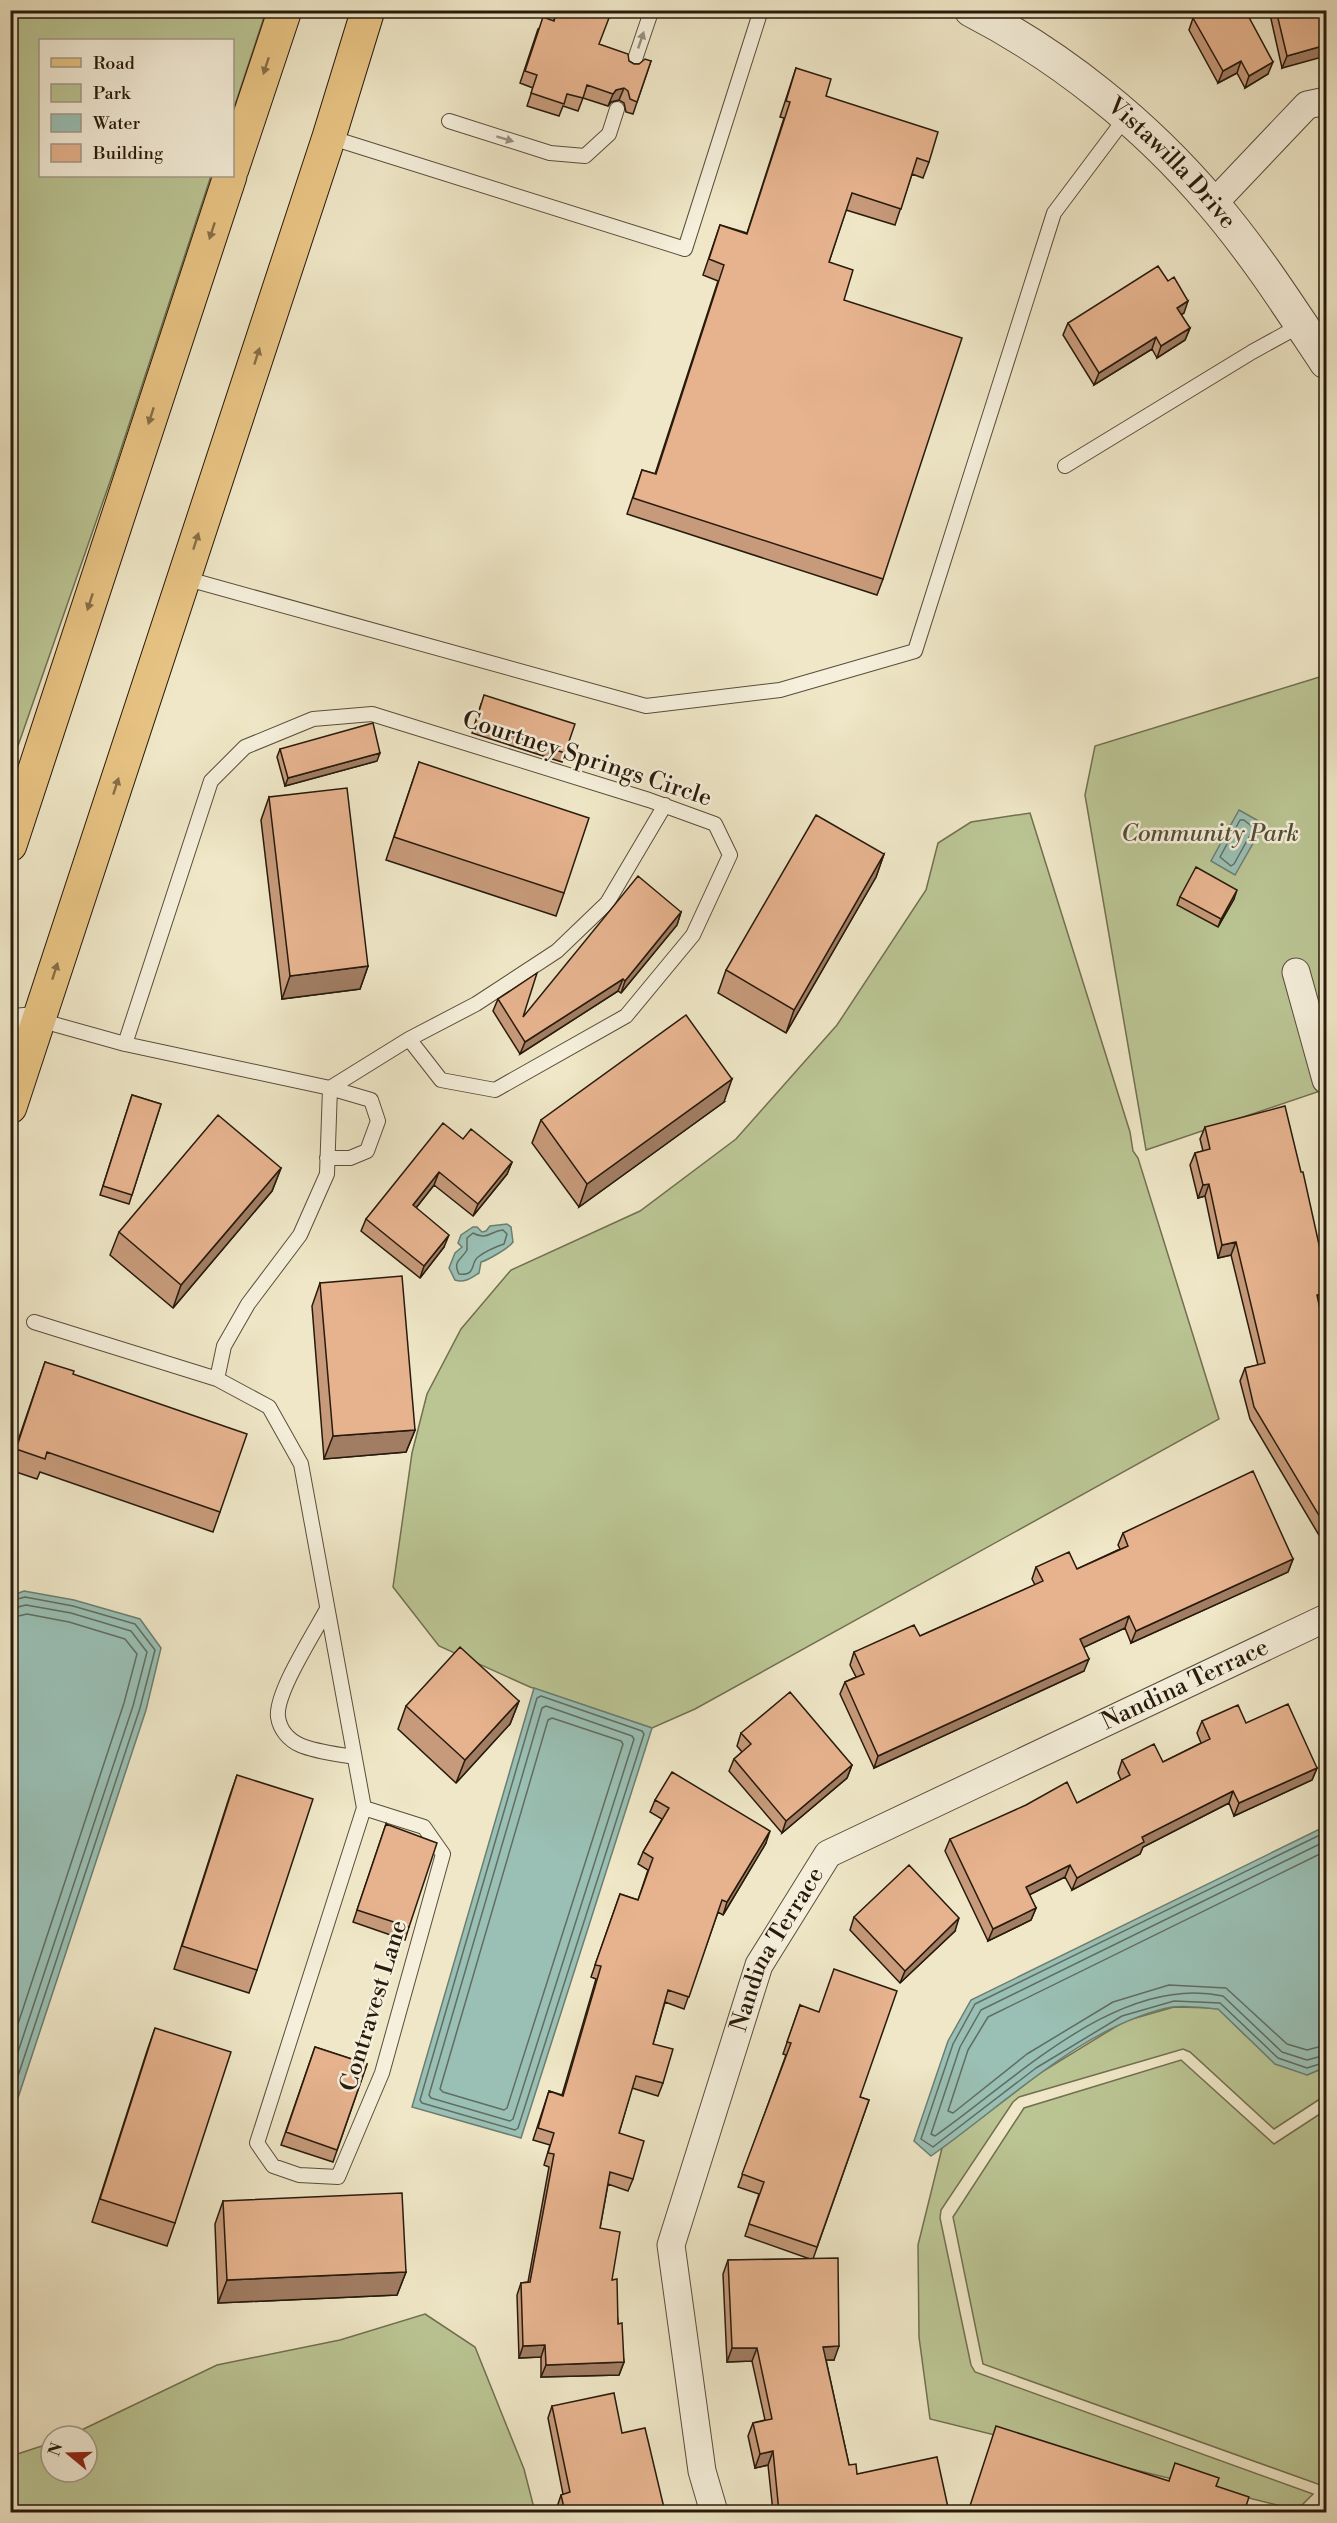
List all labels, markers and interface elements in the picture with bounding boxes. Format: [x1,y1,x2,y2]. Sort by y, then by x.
one-way arrow [637,31,647,49]
legend [39,39,234,177]
text: Road [93,52,136,75]
one-way arrow [261,57,271,75]
text: Park [93,82,132,105]
street label: Vistawilla Drive [1100,91,1242,235]
text: Water [92,112,141,135]
one-way arrow [496,135,514,144]
text: Building [92,142,164,165]
one-way arrow [207,222,216,240]
one-way arrow [253,347,263,365]
one-way arrow [146,407,156,425]
one-way arrow [192,532,202,550]
one-way arrow [85,593,95,611]
street label: Courtney Springs Circle [459,705,715,813]
one-way arrow [112,777,121,795]
park label: Community Park [1121,819,1299,849]
one-way arrow [51,962,60,980]
street label: Nandina Terrace [1097,1632,1273,1737]
street label: Nandina Terrace [724,1862,831,2035]
street label: Contravest Lane [334,1917,414,2095]
north arrow [39,2424,99,2484]
text: N [44,2440,67,2459]

